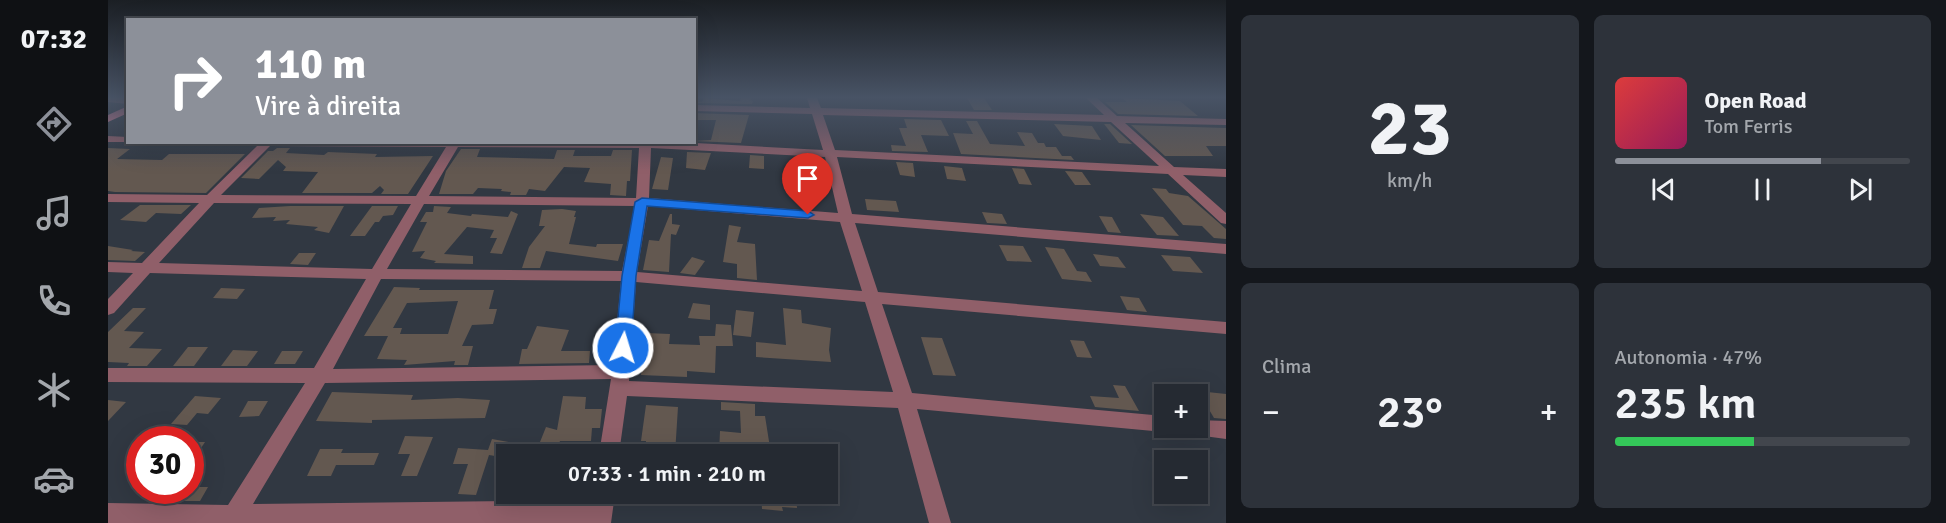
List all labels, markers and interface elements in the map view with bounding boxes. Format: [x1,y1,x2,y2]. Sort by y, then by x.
text: 07:32 [21,23,87,56]
text: 110 m [255,39,366,90]
icon: right [156,42,234,120]
text: 23 [1368,81,1452,177]
text: Open Road [1705,87,1807,114]
text: Vire à direita [255,90,401,123]
icon: directions [33,103,75,145]
text: Tom Ferris [1705,114,1793,139]
pin [782,153,833,215]
icon: arrive [791,162,824,195]
text: km/h [1387,168,1432,193]
icon: previous [1647,173,1680,206]
icon: pause [1746,173,1779,206]
icon: next [1844,173,1877,206]
icon: music [33,192,75,234]
icon: phone [33,280,75,322]
position arrow [591,316,655,380]
text: Autonomia · 47% [1615,345,1762,370]
text: Clima [1262,354,1311,379]
icon: climate [33,369,75,411]
text: 235 km [1615,376,1757,431]
map controls [1154,384,1208,504]
button: + [1154,384,1208,438]
text: 23° [1377,385,1443,440]
text: − [1262,392,1280,433]
text: + [1540,392,1557,433]
speed limit sign: 30 [126,426,204,504]
button: − [1154,450,1208,504]
icon: car [33,458,75,500]
text: 07:33 · 1 min · 210 m [568,460,766,487]

